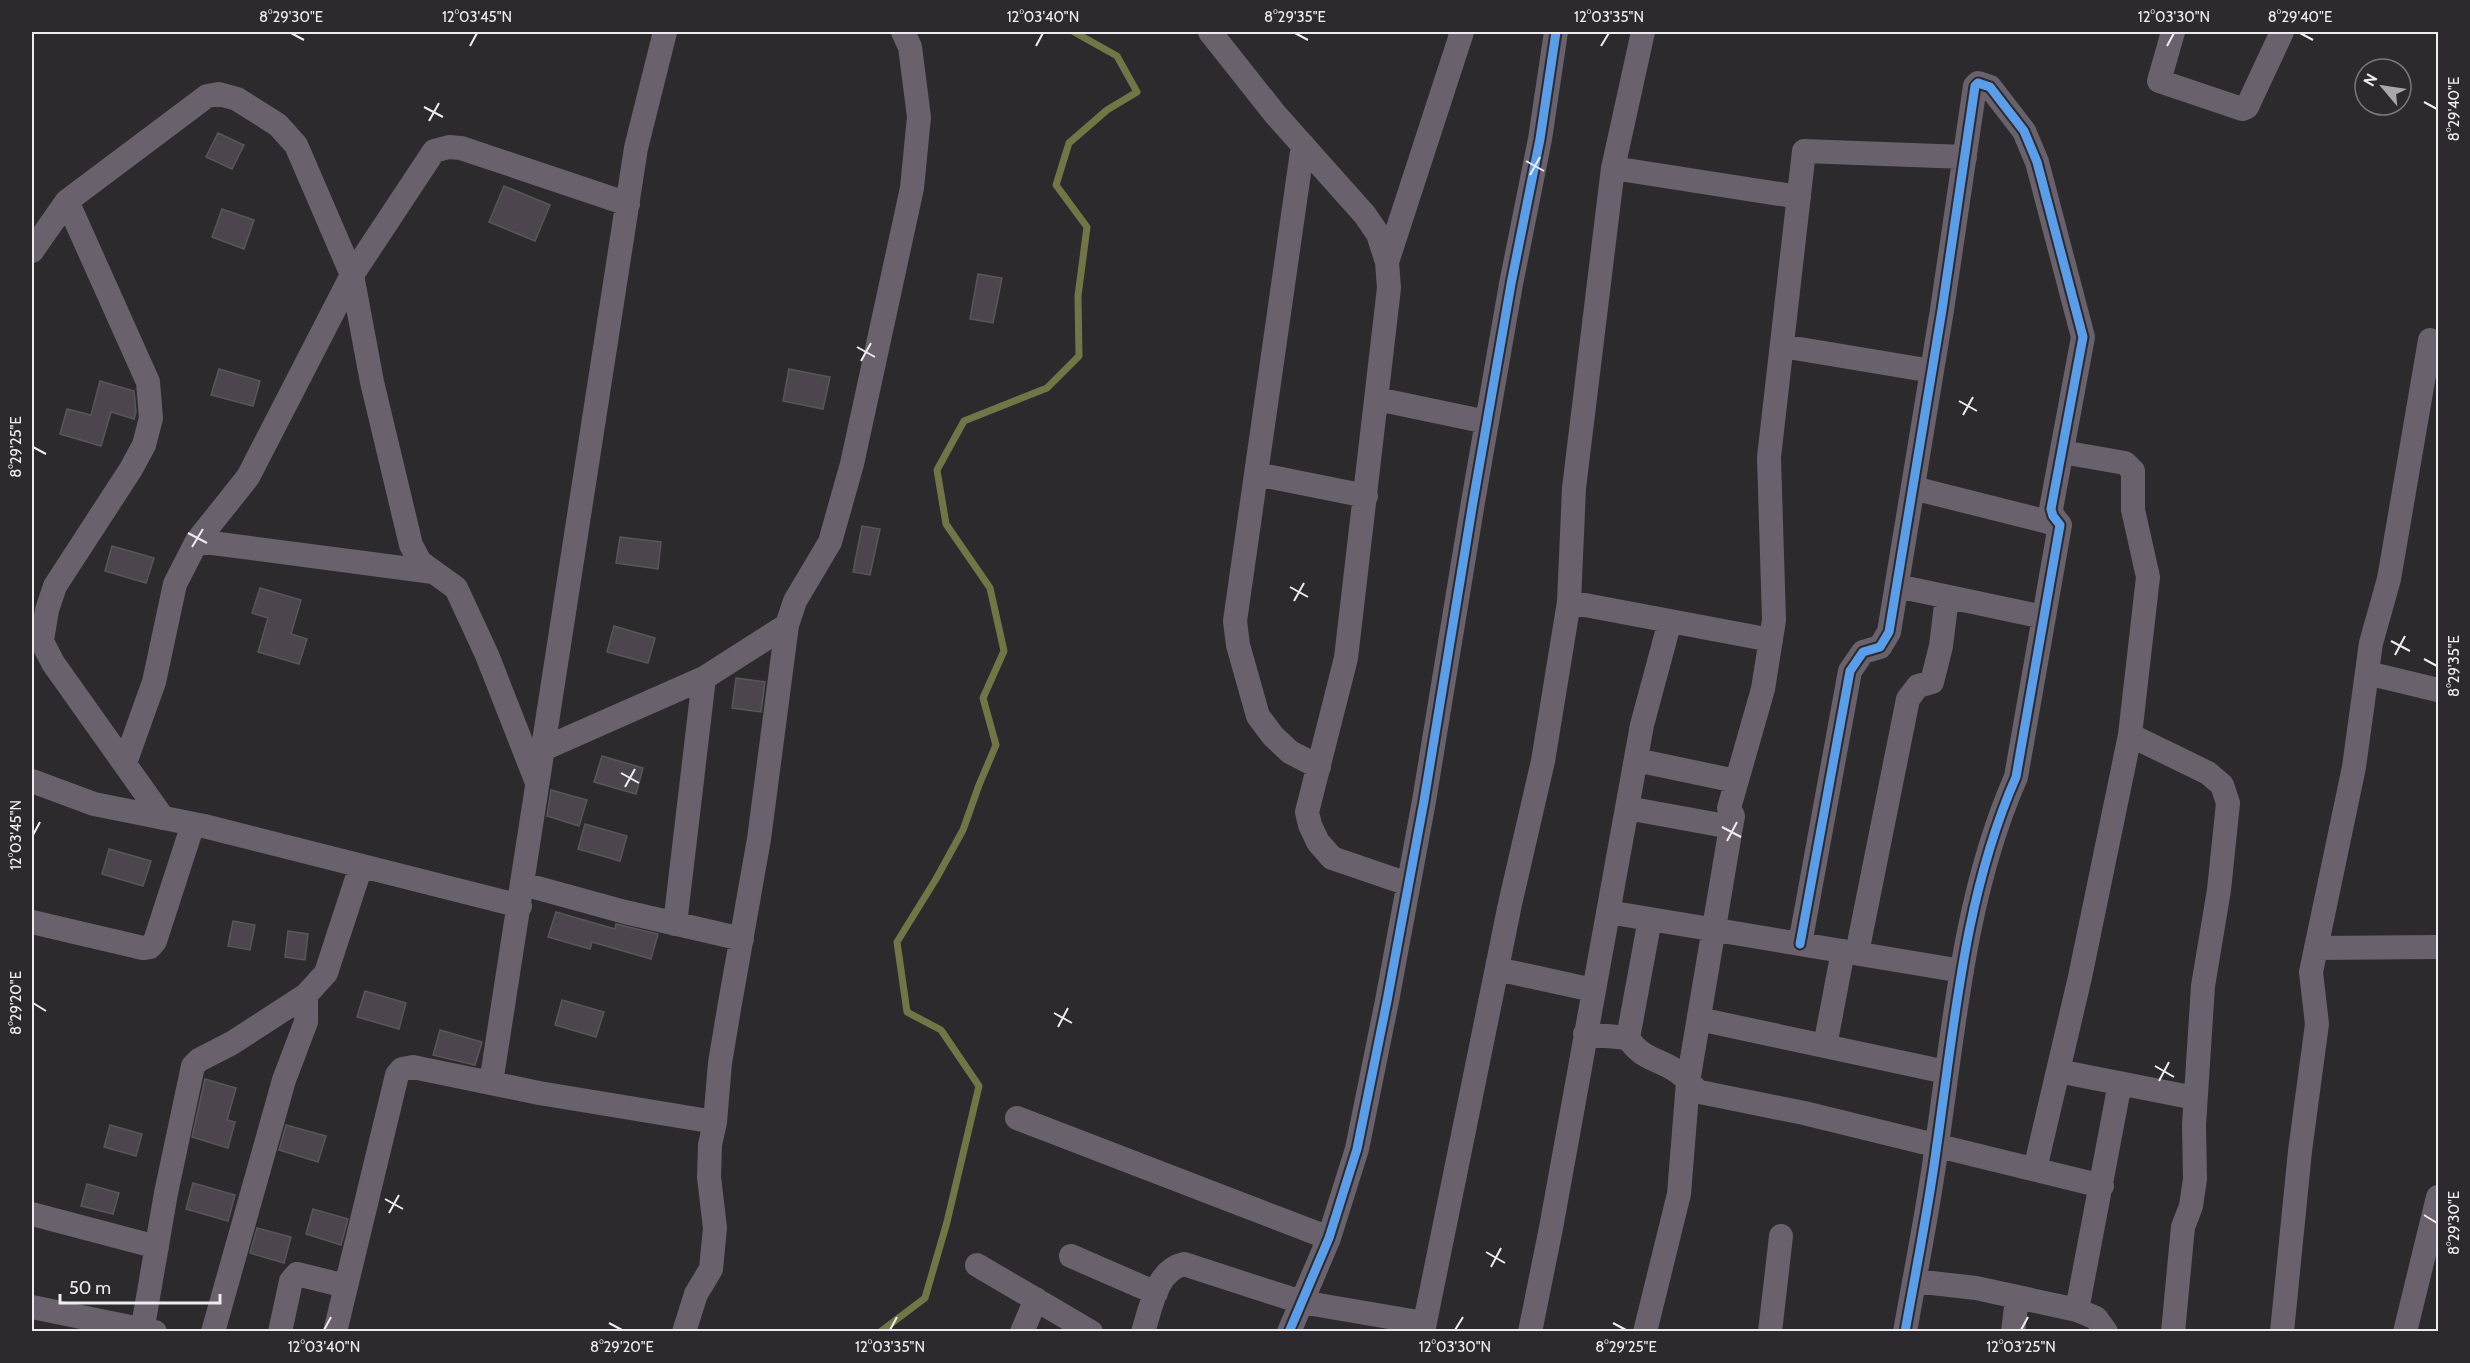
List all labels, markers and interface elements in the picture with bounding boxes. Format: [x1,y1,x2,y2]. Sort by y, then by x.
text: 8°29'30"E [259,8,323,26]
text: 12°03'45"N [442,8,512,26]
text: 12°03'40"N [1007,8,1079,26]
text: 8°29'35"E [1264,8,1326,26]
text: 12°03'35"N [1574,8,1644,26]
text: 12°03'30"N [2138,8,2210,26]
text: 8°29'40"E [2268,8,2332,26]
north arrow [2353,57,2413,117]
text: N [2359,70,2381,90]
text: 8°29'40"E [2445,77,2463,141]
text: 8°29'25"E [7,416,25,478]
text: 8°29'35"E [2445,635,2463,697]
text: 12°03'45"N [7,800,25,870]
text: 8°29'20"E [7,971,25,1035]
text: 8°29'30"E [2445,1191,2463,1255]
scale bar [60,1267,220,1305]
text: 50 m [69,1277,111,1299]
text: 12°03'40"N [288,1338,360,1356]
text: 8°29'20"E [590,1338,654,1356]
text: 12°03'35"N [855,1338,925,1356]
text: 12°03'30"N [1419,1338,1491,1356]
text: 8°29'25"E [1595,1338,1657,1356]
text: 12°03'25"N [1986,1338,2056,1356]

